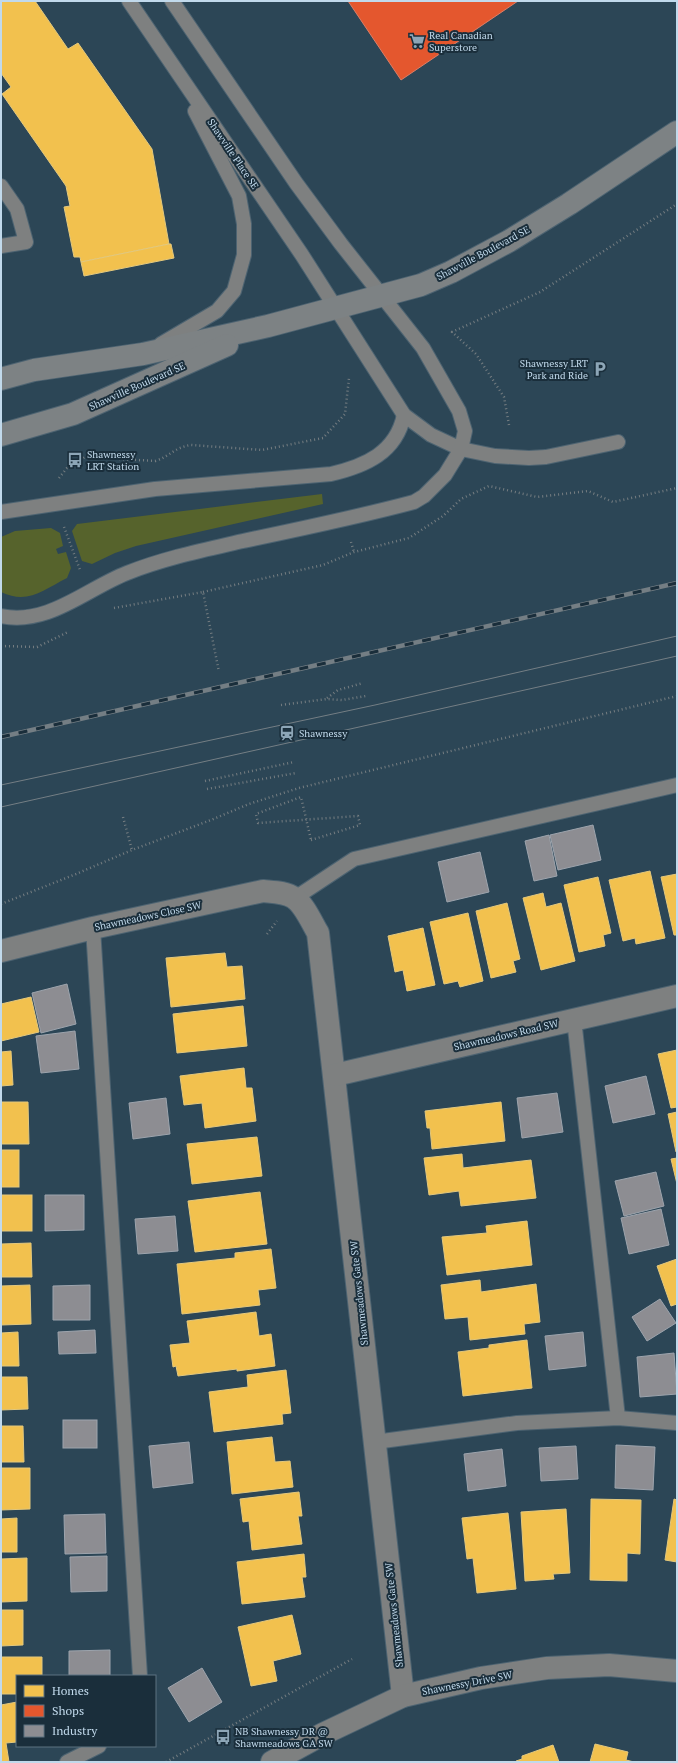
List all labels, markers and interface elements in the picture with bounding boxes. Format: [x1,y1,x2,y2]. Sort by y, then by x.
place label: Real Canadian Superstore [429,29,493,54]
supermarket icon: Real Canadian Superstore [408,32,426,50]
street label: Shawville Place SE [205,116,262,192]
street label: Shawville Boulevard SE [434,223,532,283]
place label: Shawnessy LRT Park and Ride [520,357,588,382]
street label: Shawville Boulevard SE [87,359,187,413]
parking icon: Shawnessy LRT Park and Ride [591,360,609,378]
place label: Shawnessy LRT Station [87,448,139,473]
bus stop icon: Shawnessy LRT Station [66,451,84,469]
station icon: Shawnessy [278,724,296,742]
place label: Shawnessy [299,727,348,740]
street label: Shawmeadows Close SW [93,898,203,934]
street label: Shawmeadows Road SW [453,1017,560,1053]
street label: Shawmeadows Gate SW [347,1239,371,1346]
street label: Shawmeadows Gate SW [382,1561,406,1668]
street label: Shawnessy Drive SW [421,1668,514,1698]
legend [16,1675,156,1747]
text: Homes [52,1683,89,1698]
text: Shops [52,1703,84,1718]
text: Industry [52,1723,98,1738]
place label: NB Shawnessy DR @ Shawmeadows GA SW [235,1725,334,1750]
bus stop icon: NB Shawnessy DR @ Shawmeadows GA SW [214,1728,232,1746]

